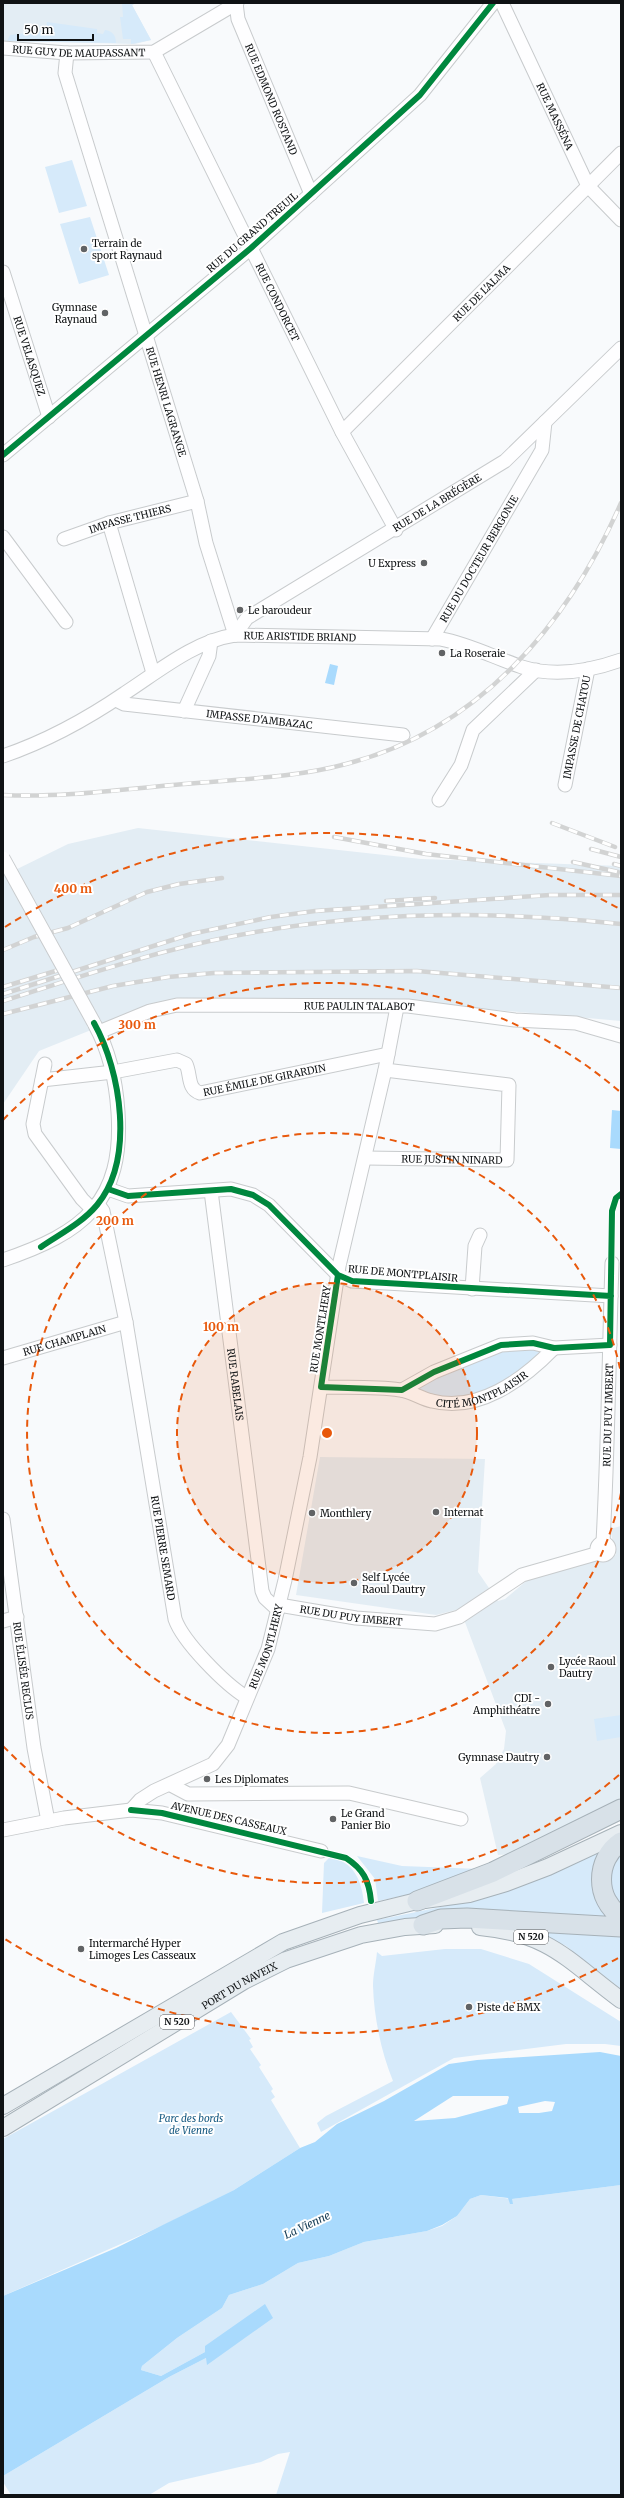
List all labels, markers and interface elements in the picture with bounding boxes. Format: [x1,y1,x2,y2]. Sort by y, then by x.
scale bar [18,16,93,42]
text: 50 m [24,22,53,37]
street label: RUE EDMOND ROSTAND [242,42,300,158]
street label: RUE GUY DE MAUPASSANT [12,43,146,60]
street label: RUE MASSÉNA [533,81,576,153]
street label: RUE DU GRAND TREUIL [204,189,301,276]
place label: Terrain de sport Raynaud [92,237,162,262]
marker: Terrain de sport Raynaud [79,244,89,254]
street label: RUE CONDORCET [252,261,302,344]
street label: RUE DE L'ALMA [450,261,514,324]
place label: Gymnase Raynaud [52,301,97,326]
marker: Gymnase Raynaud [100,308,110,318]
street label: RUE VELASQUEZ [10,314,48,398]
street label: RUE HENRI LAGRANGE [143,345,189,459]
street label: RUE DE LA BRÉGÈRE [390,471,484,535]
street label: RUE DU DOCTEUR BERGONIE [437,493,522,625]
street label: IMPASSE THIERS [87,502,172,537]
place label: U Express [368,557,416,570]
marker: U Express [419,558,429,568]
place label: Le baroudeur [248,604,312,617]
marker: Le baroudeur [235,605,245,615]
street label: RUE ARISTIDE BRIAND [243,629,357,644]
place label: La Roseraie [450,647,505,660]
marker: La Roseraie [437,648,447,658]
street label: IMPASSE DE CHATOU [560,674,594,780]
street label: IMPASSE D'AMBAZAC [205,707,313,732]
text: 400 m [54,881,92,896]
street label: RUE PAULIN TALABOT [304,1000,415,1014]
text: 300 m [118,1017,156,1032]
street label: RUE ÉMILE DE GIRARDIN [202,1061,327,1099]
street label: RUE JUSTIN NINARD [401,1153,503,1167]
text: 200 m [96,1213,134,1228]
street label: RUE DE MONTPLAISIR [347,1262,459,1285]
street label: RUE MONTLHERY [307,1284,334,1374]
text: 100 m [203,1319,239,1334]
street label: RUE CHAMPLAIN [21,1322,108,1359]
street label: RUE RABELAIS [224,1347,246,1422]
street label: RUE DU PUY IMBERT [600,1363,616,1467]
street label: CITÉ MONTPLAISIR [435,1368,530,1411]
centre of rings [320,1426,334,1440]
street label: RUE PIERRE SEMARD [148,1495,178,1602]
place label: Internat [444,1506,483,1519]
place label: Monthlery [320,1507,372,1520]
marker: Internat [431,1507,441,1517]
marker: Monthlery [307,1508,317,1518]
place label: Self Lycée Raoul Dautry [362,1571,425,1596]
marker: Self Lycée Raoul Dautry [349,1578,359,1588]
street label: RUE MONTLHERY [246,1602,286,1691]
street label: RUE DU PUY IMBERT [299,1603,403,1629]
street label: RUE ÉLISÉE RECLUS [10,1621,36,1721]
place label: Lycée Raoul Dautry [559,1655,616,1680]
marker: Lycée Raoul Dautry [546,1662,556,1672]
place label: CDI - Amphithéatre [472,1692,540,1717]
marker: CDI - Amphithéatre [543,1699,553,1709]
place label: Gymnase Dautry [458,1751,539,1764]
marker: Gymnase Dautry [542,1752,552,1762]
place label: Les Diplomates [215,1773,289,1786]
marker: Les Diplomates [202,1774,212,1784]
street label: AVENUE DES CASSEAUX [169,1799,289,1838]
place label: Le Grand Panier Bio [341,1807,390,1832]
marker: Le Grand Panier Bio [328,1814,338,1824]
road number: N 520 [514,1930,548,1944]
place label: Intermarché Hyper Limoges Les Casseaux [89,1937,196,1962]
marker: Intermarché Hyper Limoges Les Casseaux [76,1944,86,1954]
street label: PORT DU NAVEIX [199,1959,280,2012]
place label: Piste de BMX [477,2001,541,2014]
marker: Piste de BMX [464,2002,474,2012]
road number: N 520 [160,2015,194,2029]
park label: Parc des bords de Vienne [159,2112,223,2137]
water label: La Vienne [282,2208,333,2242]

